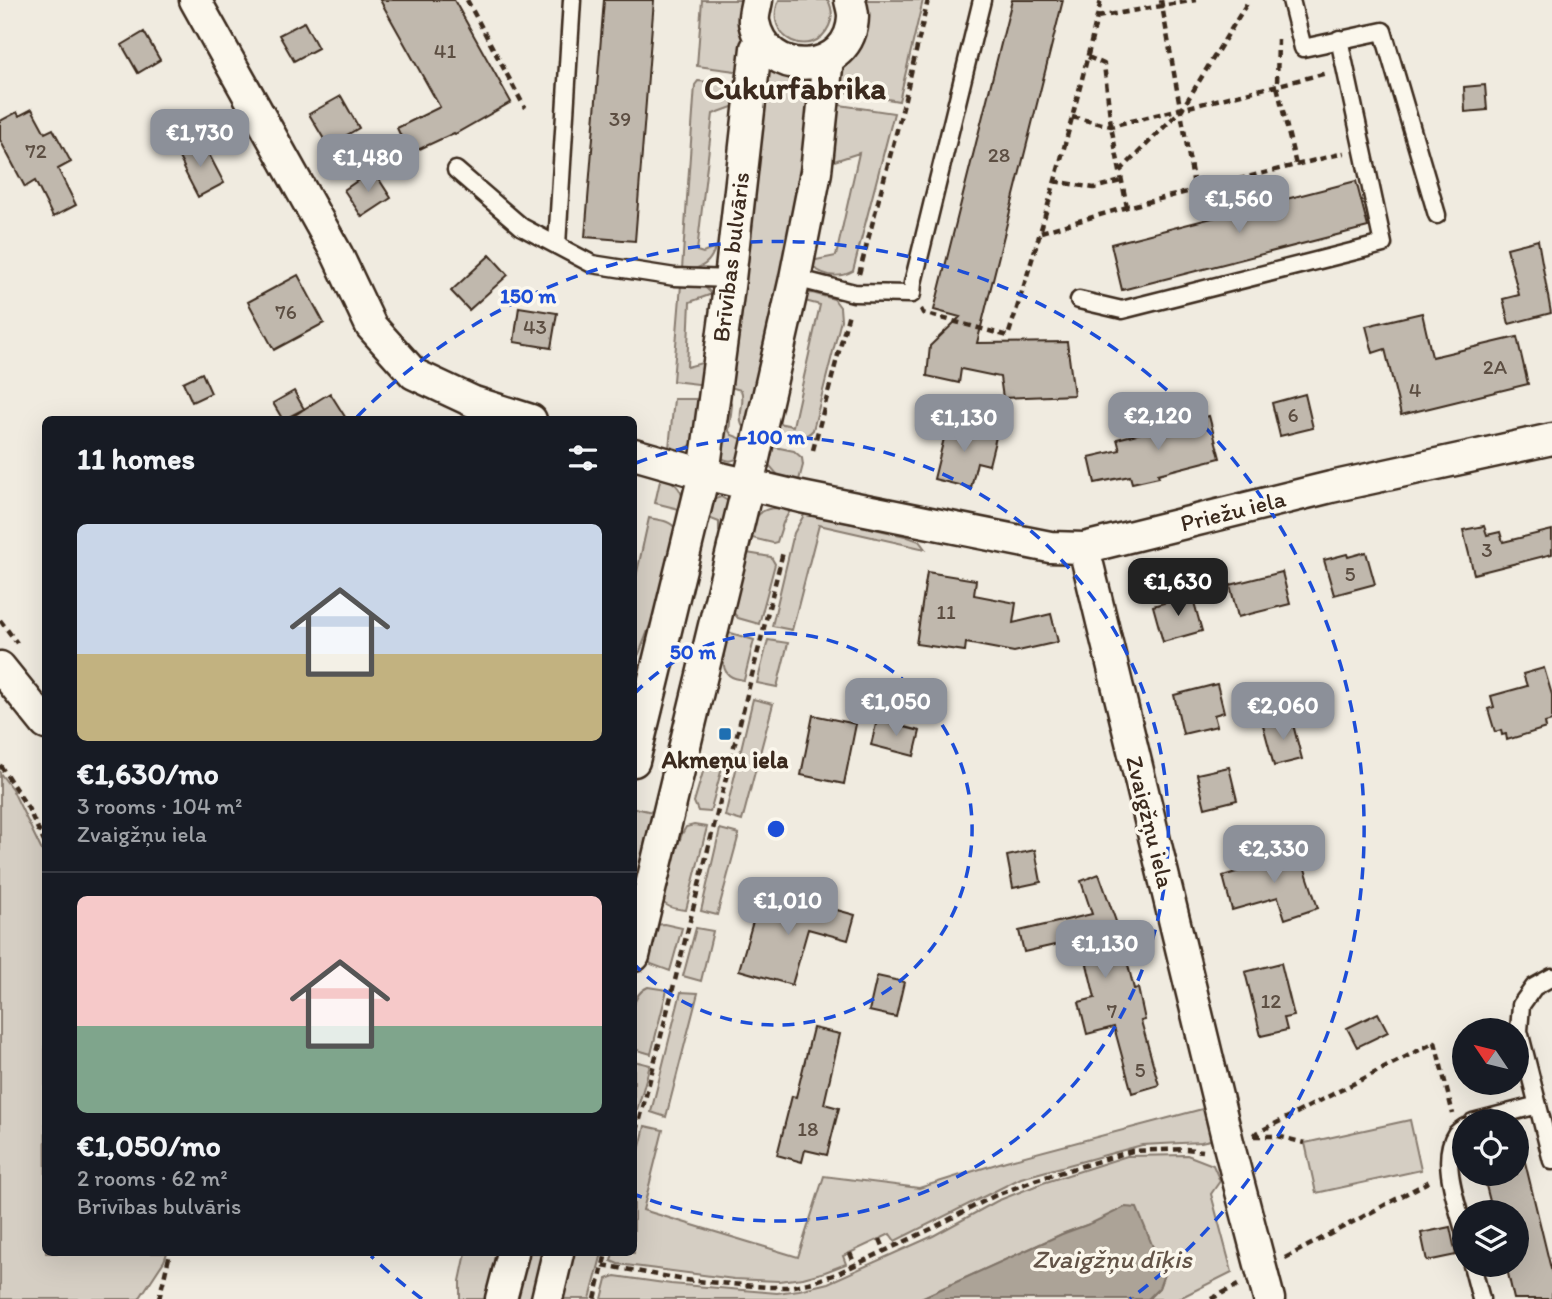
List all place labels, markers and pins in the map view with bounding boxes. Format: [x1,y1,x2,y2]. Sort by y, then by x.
pin: €1,730 [143,110,257,169]
pin: €1,480 [311,134,425,194]
pin: €1,560 [1182,176,1296,235]
pin: €2,120 [1101,392,1215,452]
pin: €1,130 [907,394,1021,454]
pin: €1,630 [1121,558,1235,618]
pin: €1,050 [839,678,953,738]
pin: €2,060 [1226,682,1340,742]
marker: Akmeņu iela [717,726,733,742]
place label: Akmeņu iela [661,745,789,775]
centre of rings [764,817,788,841]
pin: €2,330 [1217,826,1331,885]
pin: €1,010 [731,878,845,937]
pin: €1,130 [1048,920,1162,980]

